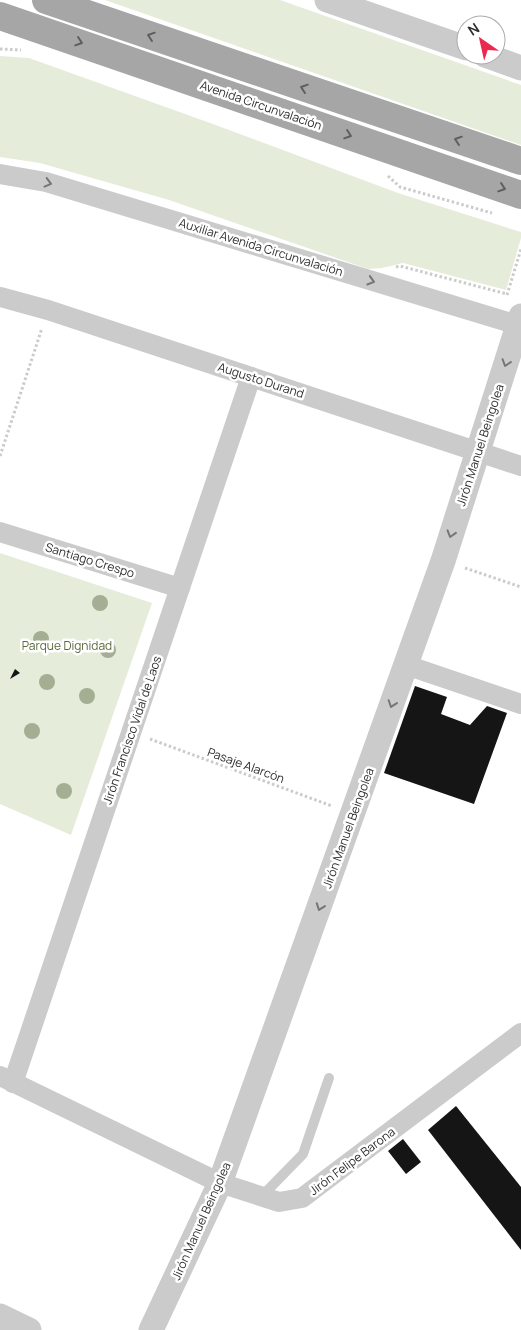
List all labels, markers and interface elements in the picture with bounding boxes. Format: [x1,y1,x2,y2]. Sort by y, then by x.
north arrow [456,15,506,65]
text: N [464,18,483,39]
one-way arrow [147,32,155,42]
one-way arrow [74,37,82,47]
street label: Avenida Circunvalación [198,76,324,134]
one-way arrow [301,84,309,94]
one-way arrow [343,129,352,139]
one-way arrow [455,136,463,146]
one-way arrow [43,178,51,188]
one-way arrow [497,182,506,192]
street label: Auxiliar Avenida Circunvalación [177,214,345,280]
one-way arrow [366,275,375,285]
street label: Augusto Durand [216,358,306,402]
one-way arrow [502,358,512,366]
street label: Jirón Manuel Beingolea [452,382,508,508]
one-way arrow [447,529,457,538]
street label: Santiago Crespo [43,538,137,582]
park label: Parque Dignidad [22,637,112,654]
street label: Jirón Francisco Vidal de Laos [99,653,165,807]
one-way arrow [388,699,398,708]
street label: Pasaje Alarcón [205,743,287,787]
street label: Jirón Manuel Beingolea [318,765,378,891]
one-way arrow [316,902,326,910]
street label: Jirón Felipe Barona [306,1123,398,1199]
street label: Jirón Manuel Beingolea [167,1159,235,1283]

